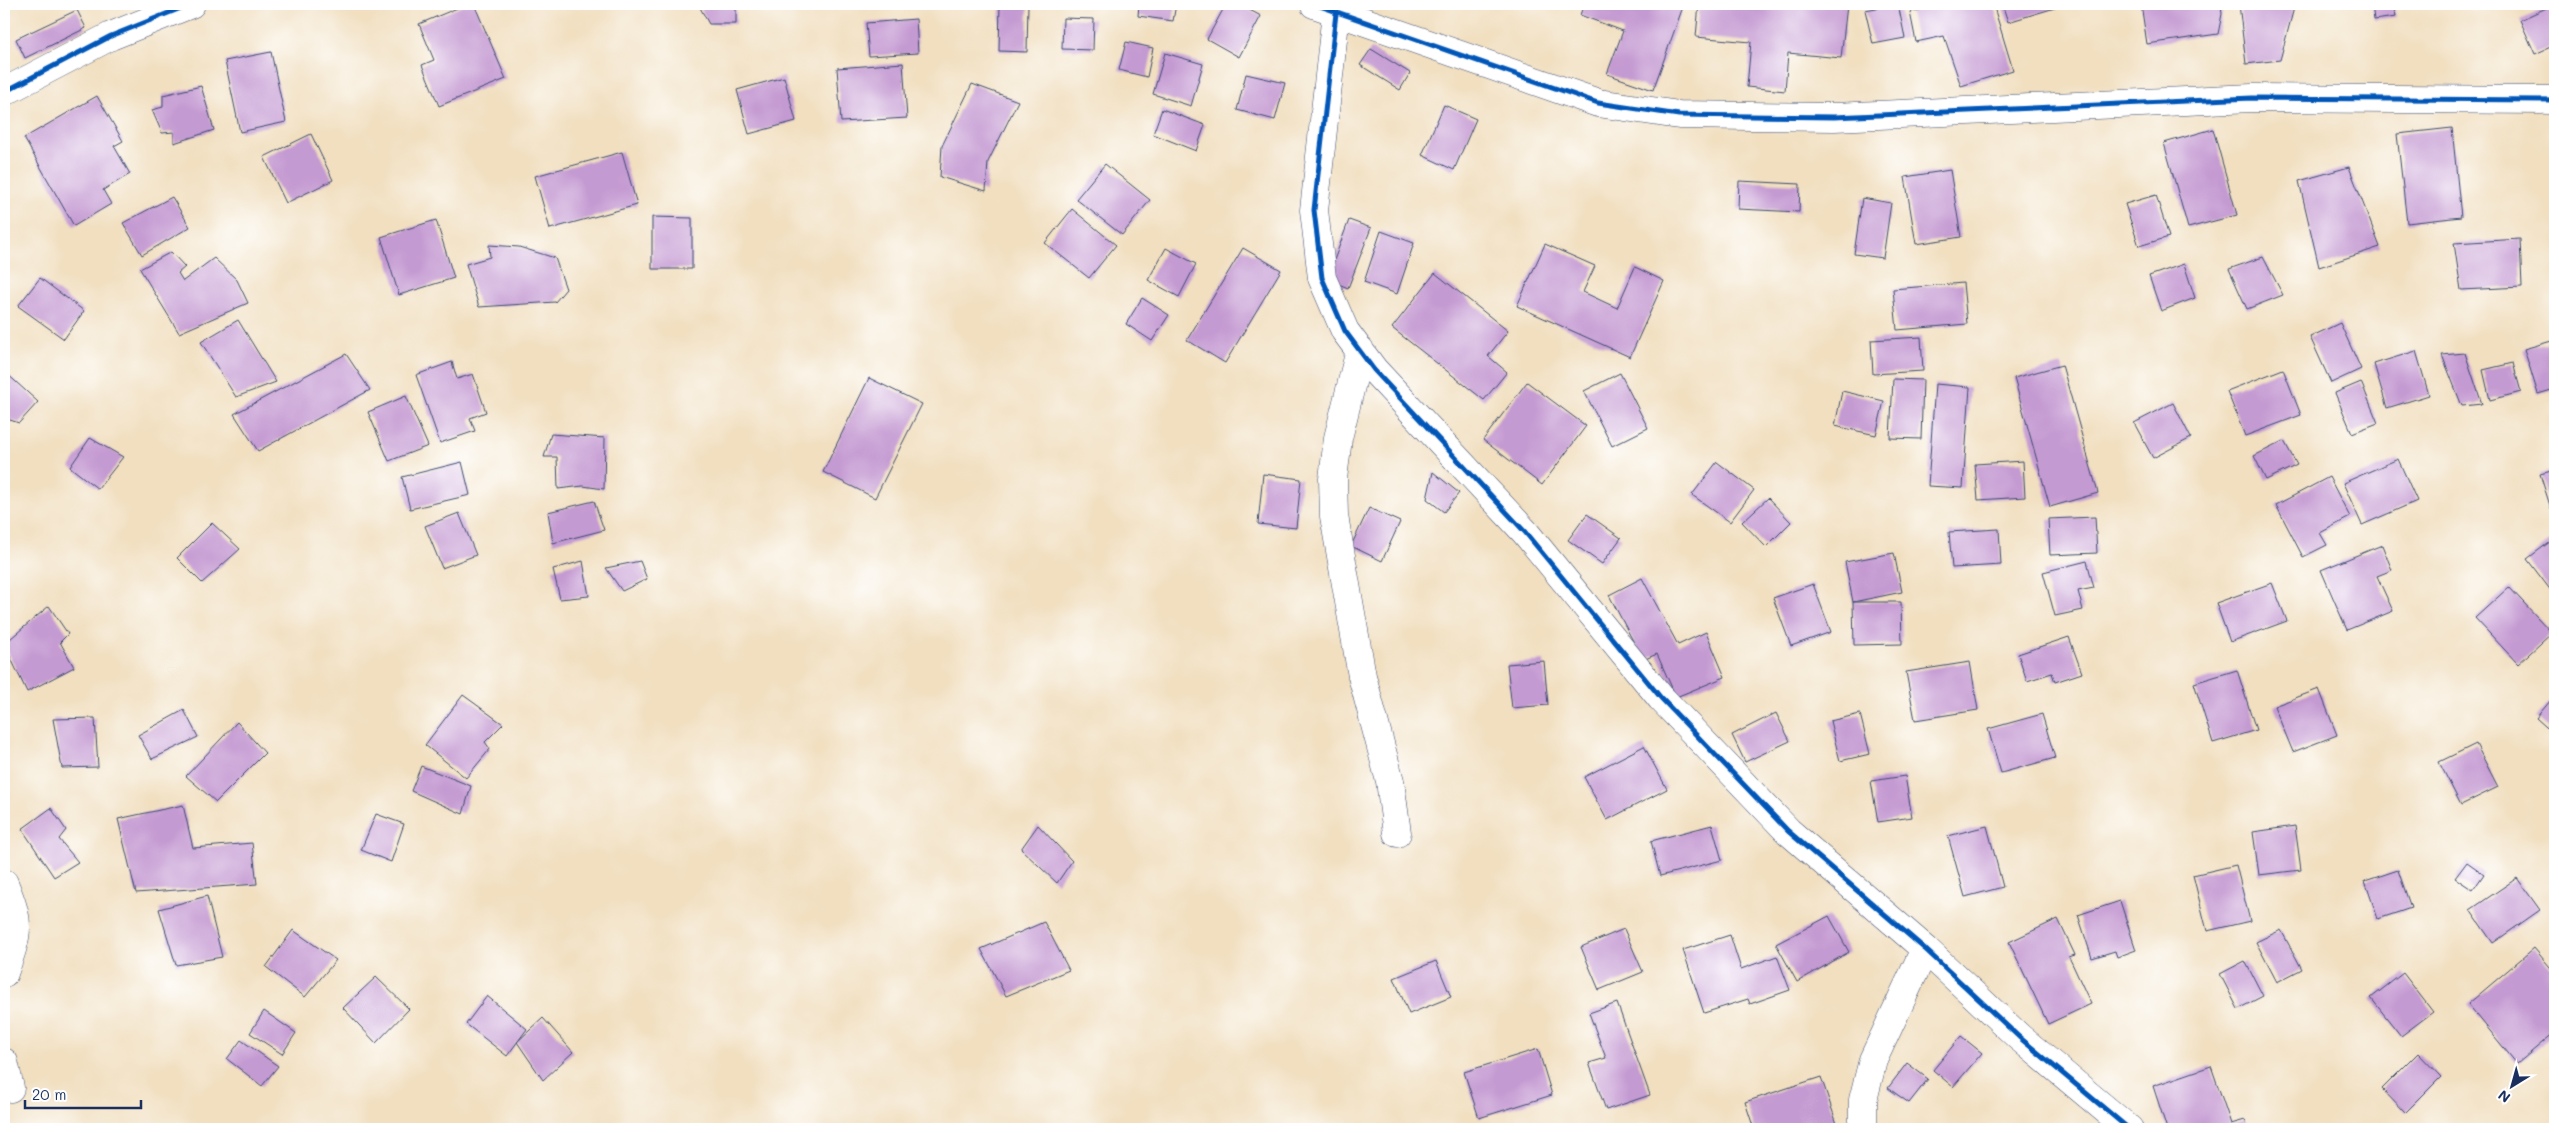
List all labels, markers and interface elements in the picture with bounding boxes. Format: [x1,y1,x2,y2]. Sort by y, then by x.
north arrow [2486,1060,2536,1110]
scale bar [25,1078,141,1110]
text: 20 m [32,1084,66,1104]
text: N [2494,1086,2514,1108]

